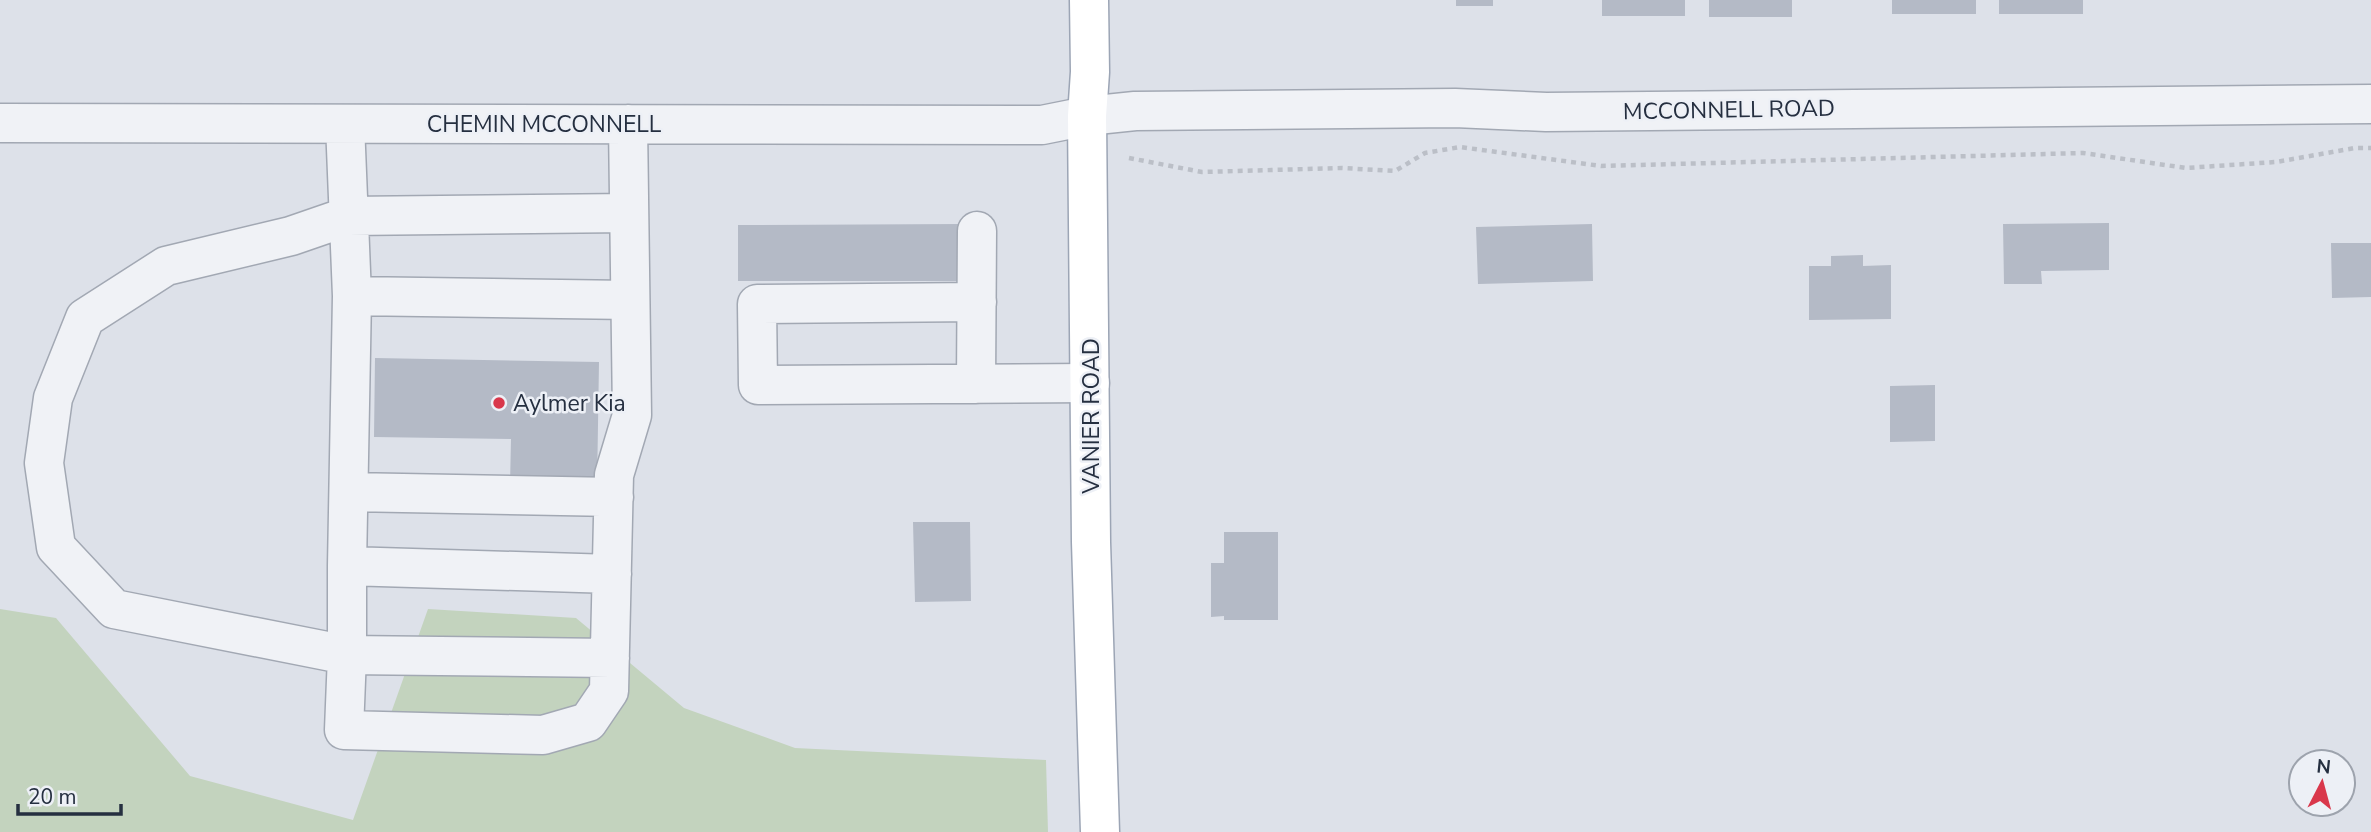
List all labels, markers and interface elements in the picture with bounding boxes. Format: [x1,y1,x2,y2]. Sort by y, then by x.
street label: MCCONNELL ROAD [1623,93,1835,127]
street label: CHEMIN MCCONNELL [427,109,662,140]
street label: VANIER ROAD [1076,338,1107,495]
place label: Aylmer Kia [513,388,626,419]
marker: Aylmer Kia [491,395,507,411]
north arrow [2287,748,2357,818]
text: N [2315,753,2332,781]
scale bar [18,772,121,816]
text: 20 m [28,783,77,811]

